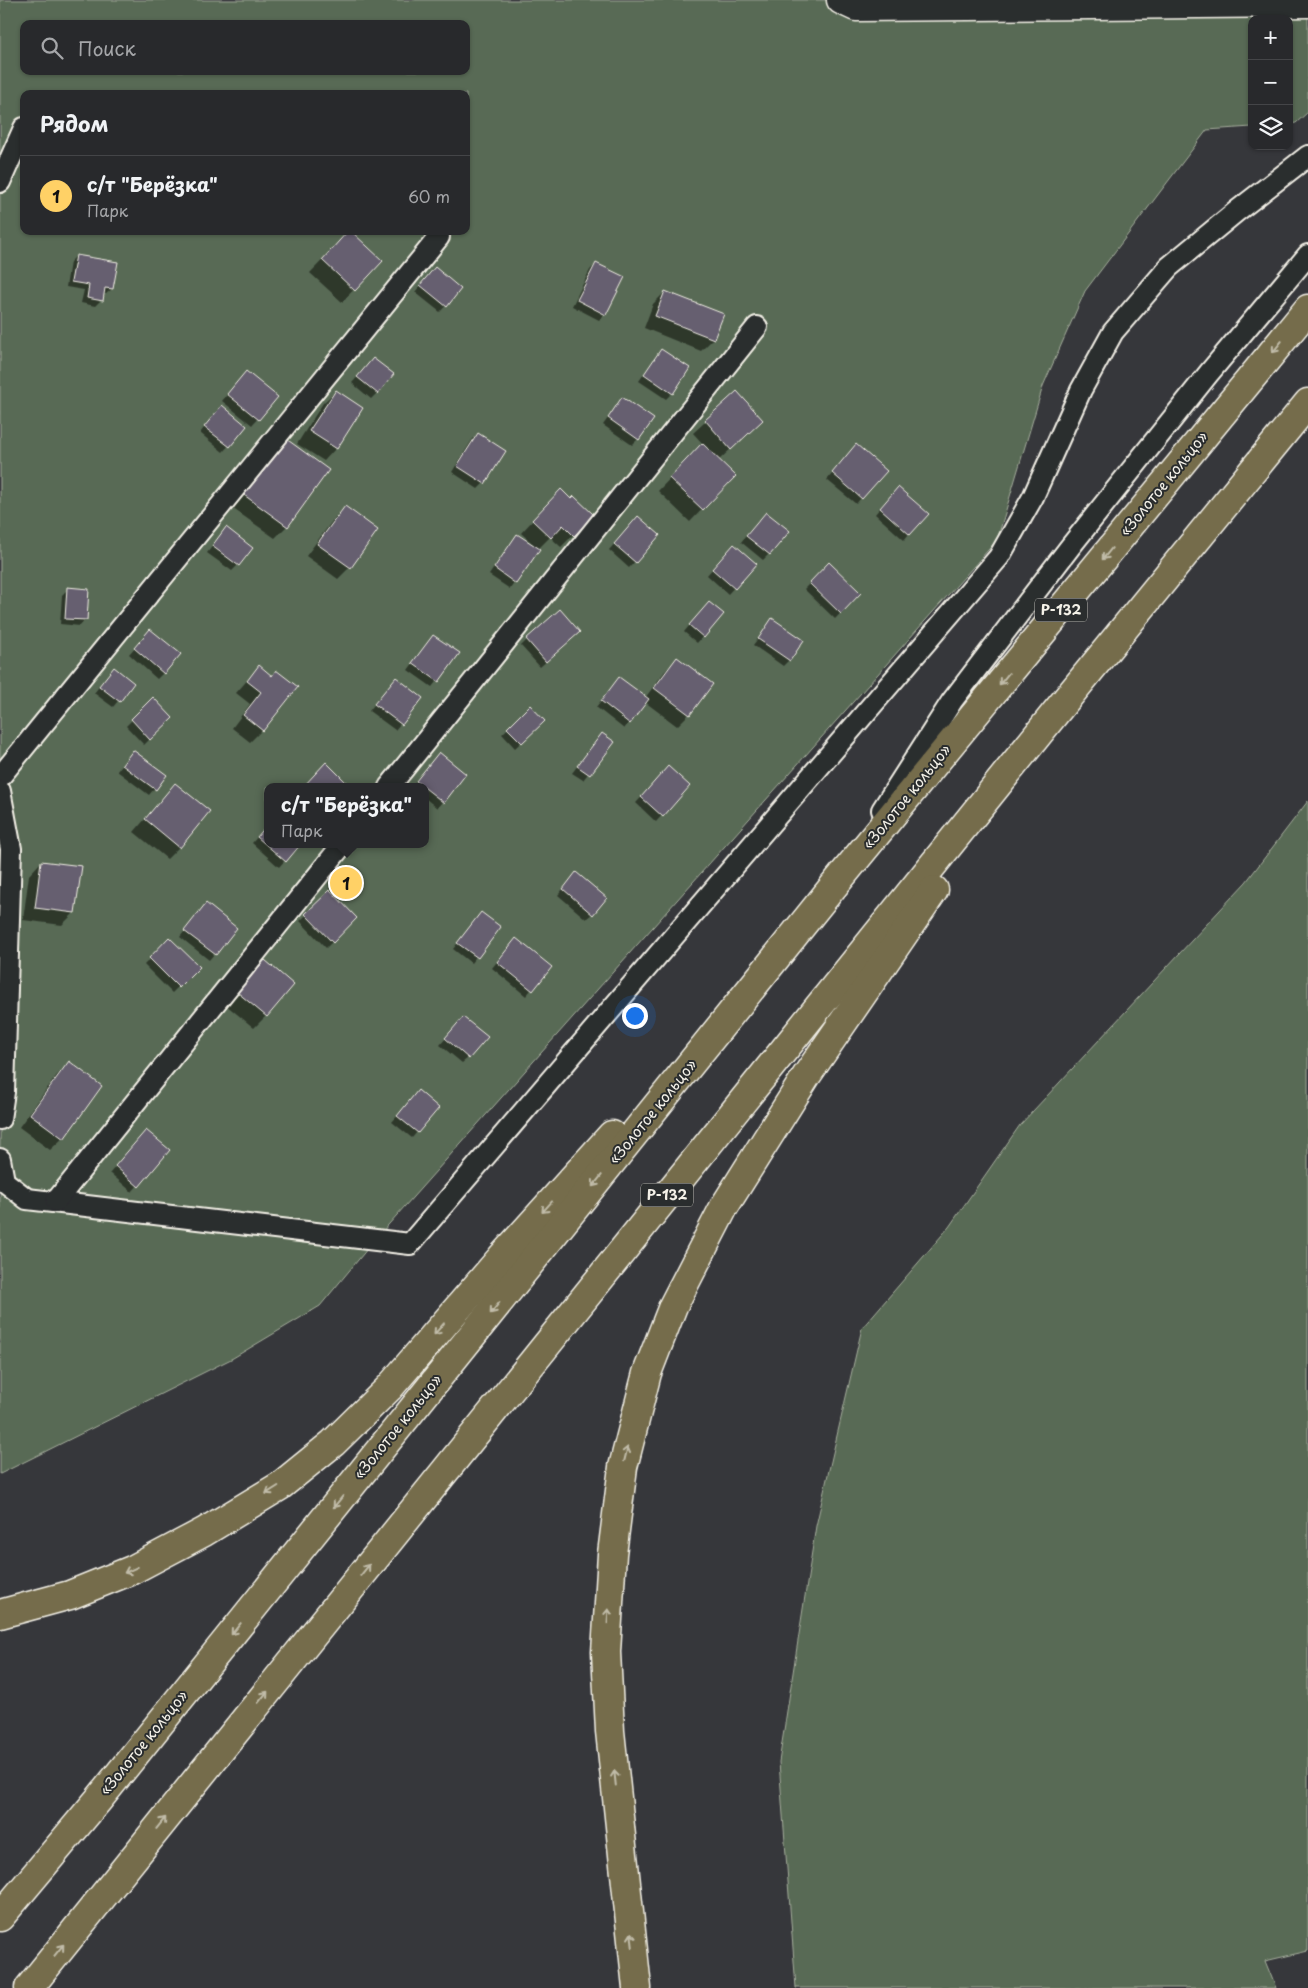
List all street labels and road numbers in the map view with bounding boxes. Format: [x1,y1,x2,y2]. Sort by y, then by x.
street label: «Золотое кольцо» [1113,425,1213,541]
road number: Р-132 [1035,598,1087,622]
street label: «Золотое кольцо» [856,738,956,854]
street label: «Золотое кольцо» [602,1053,702,1169]
road number: Р-132 [641,1184,693,1206]
street label: «Золотое кольцо» [347,1368,447,1484]
street label: «Золотое кольцо» [93,1684,193,1800]

